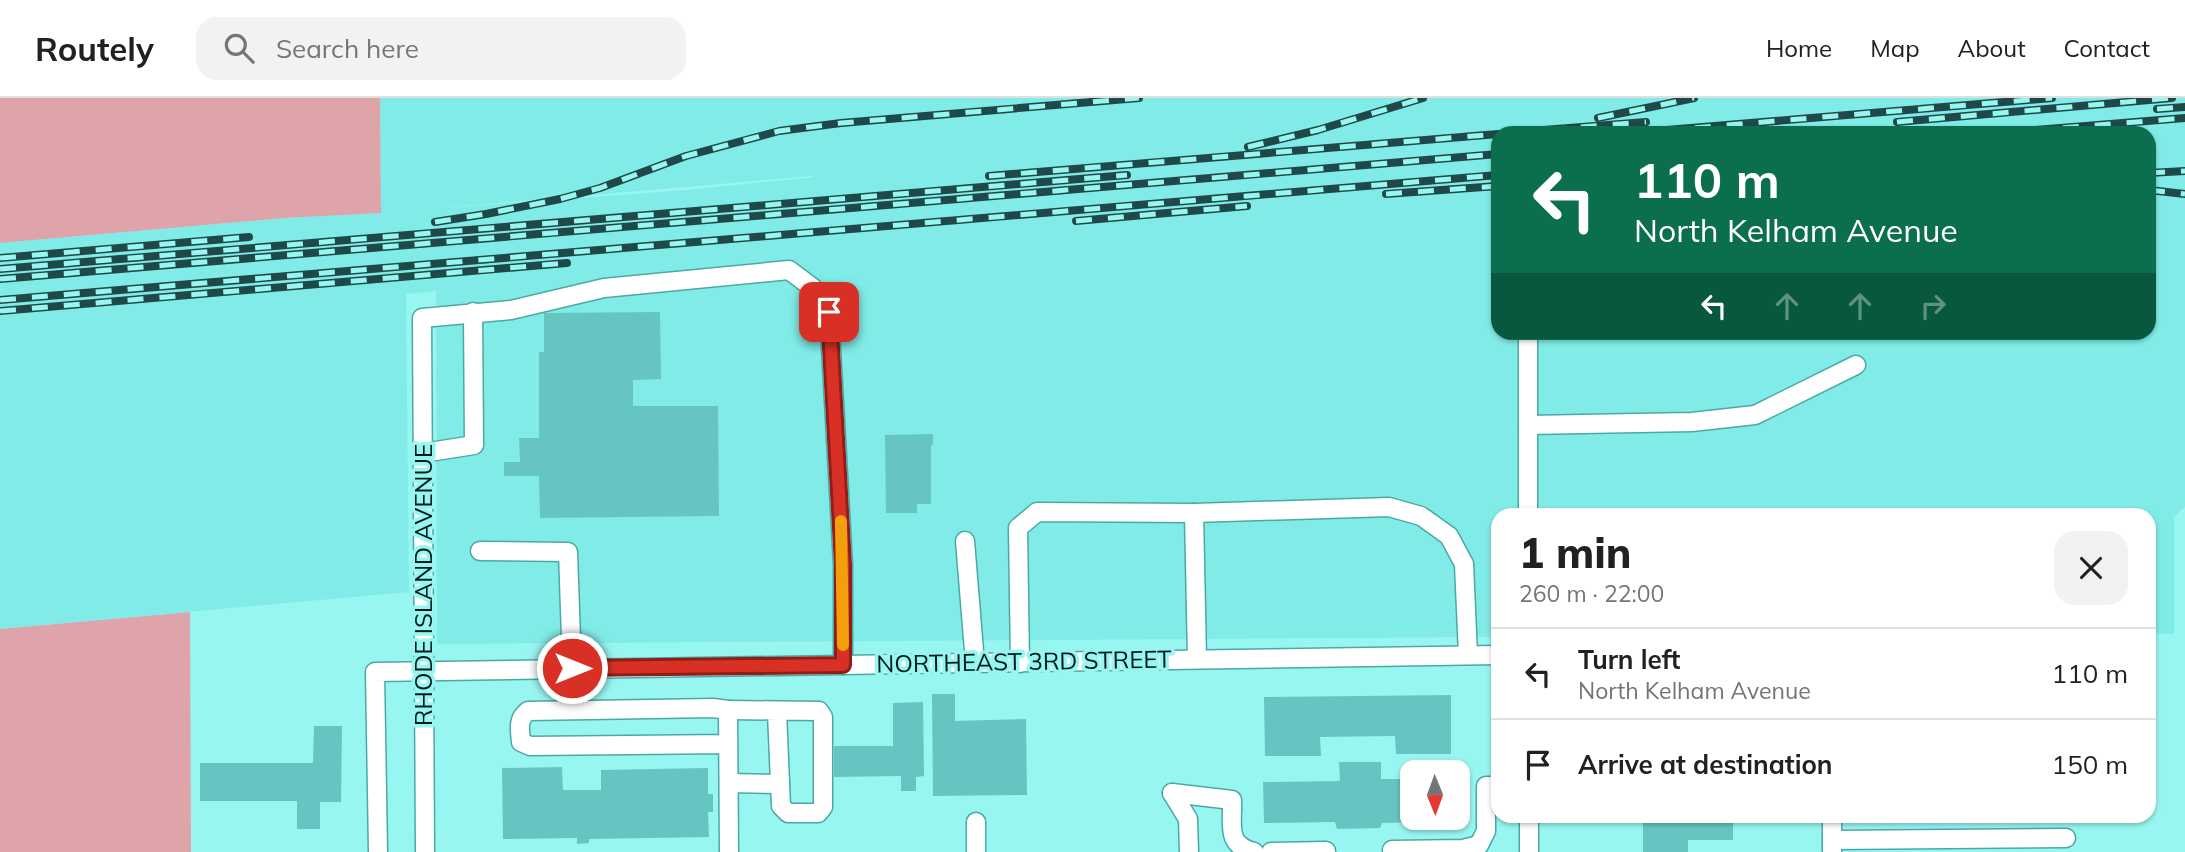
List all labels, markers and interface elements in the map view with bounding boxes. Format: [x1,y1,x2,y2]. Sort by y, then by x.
search box [196,17,686,80]
text: Routely [35,28,154,69]
icon: search [220,29,258,67]
text: Search here [276,32,419,65]
text: Home [1766,33,1832,63]
text: Map [1870,33,1920,63]
text: About [1958,33,2026,63]
text: Contact [2064,33,2150,63]
text: 110 m [1634,149,1780,210]
icon: left [1519,154,1610,245]
text: North Kelham Avenue [1634,210,1958,250]
pin [799,282,859,342]
icon: left [1695,287,1733,325]
icon: ahead [1768,287,1806,325]
icon: ahead [1841,287,1879,325]
icon: right [1914,287,1952,325]
icon: arrive [810,293,848,331]
street label: RHODE ISLAND AVENUE [408,444,438,726]
text: 1 min [1519,526,1632,579]
button: close [2054,531,2128,605]
text: 260 m · 22:00 [1519,579,1664,608]
position arrow [535,631,609,705]
street label: NORTHEAST 3RD STREET [876,643,1172,679]
text: Turn left [1578,643,1680,676]
icon: left [1519,655,1557,693]
text: 110 m [2052,657,2128,690]
text: North Kelham Avenue [1578,676,1811,705]
icon: arrive [1519,746,1557,784]
text: Arrive at destination [1578,748,1833,781]
text: 150 m [2052,748,2128,781]
north arrow [1400,760,1470,830]
map controls [1400,760,1470,830]

